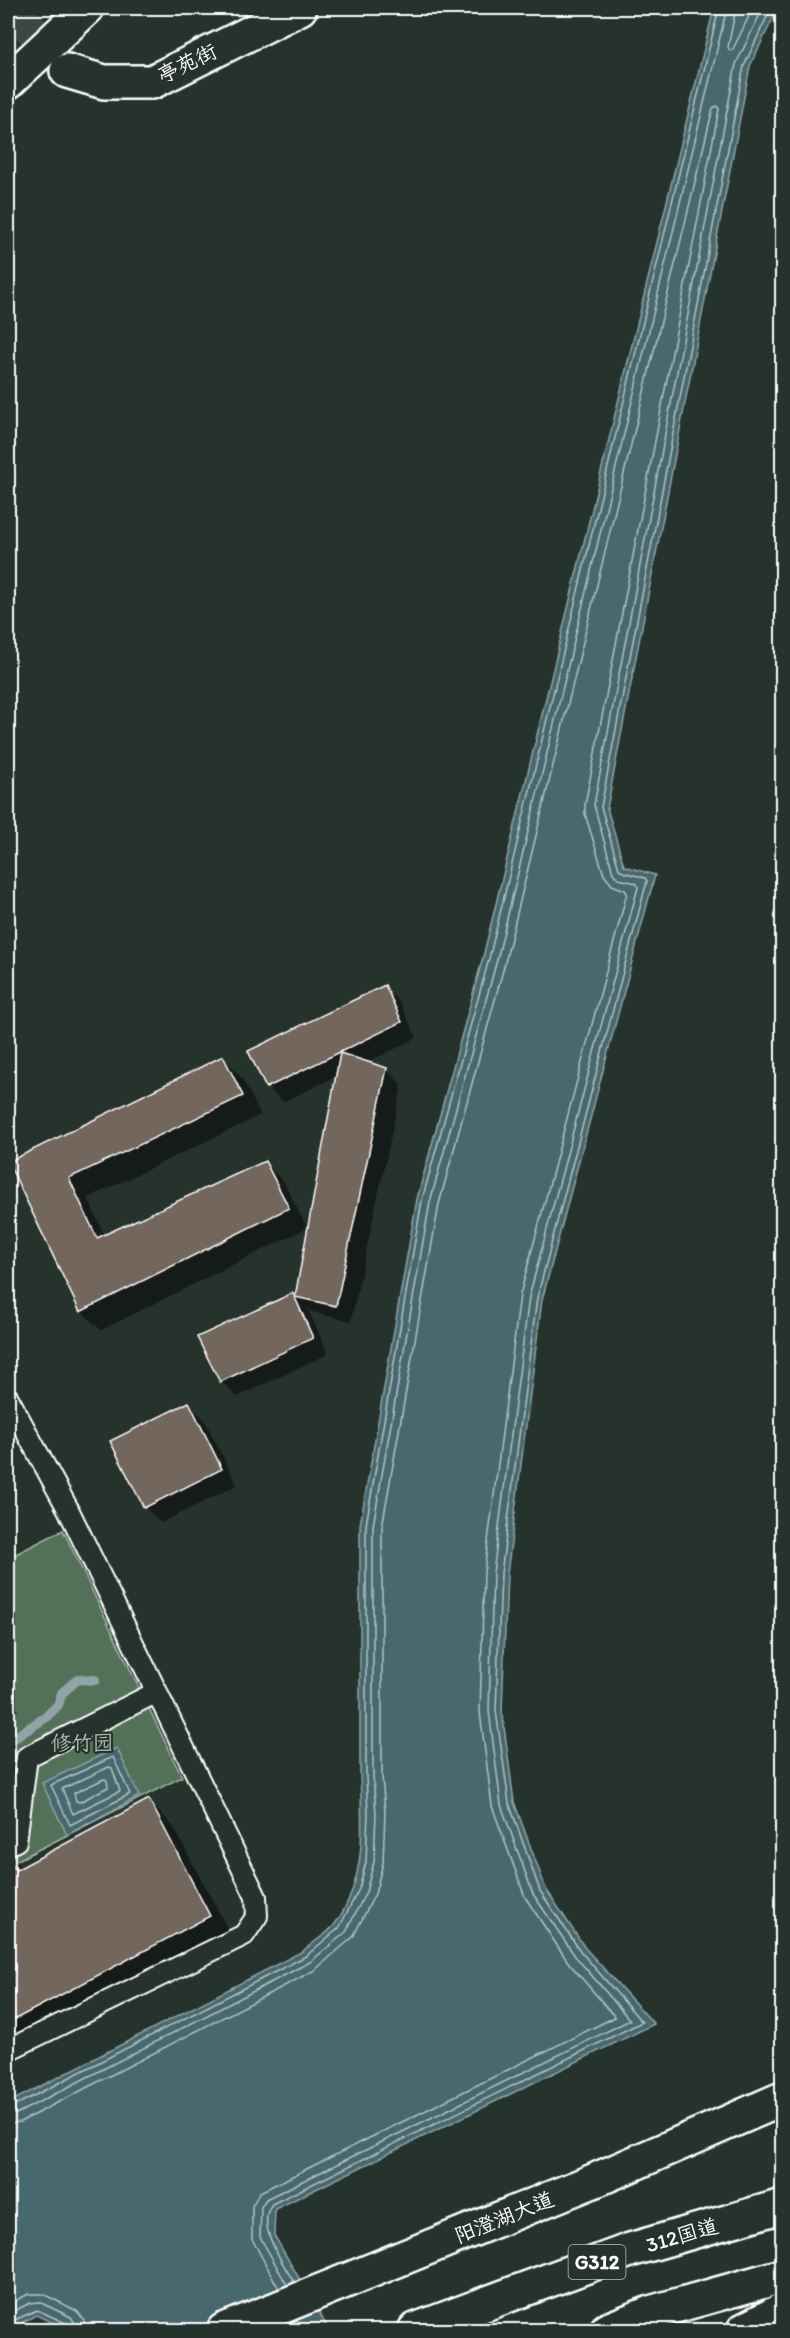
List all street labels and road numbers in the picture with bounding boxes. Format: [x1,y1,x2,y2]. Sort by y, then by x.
street label: 亭苑街 [153,38,221,88]
street label: 阳澄湖大道 [451,2186,557,2248]
street label: 312国道 [643,2213,721,2257]
road number: G312 [568,2245,626,2279]

